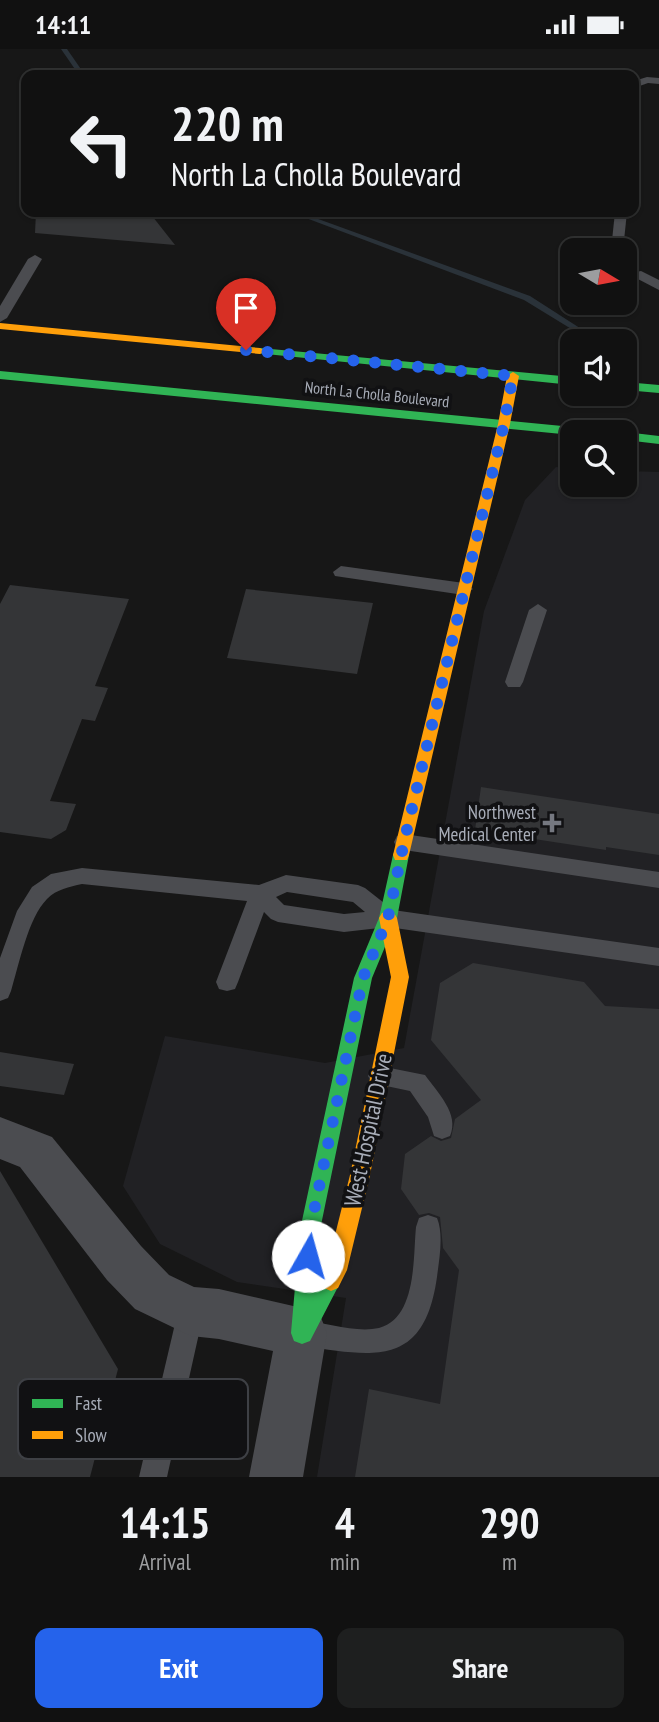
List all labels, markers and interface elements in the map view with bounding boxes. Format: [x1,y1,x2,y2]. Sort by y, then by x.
text: 14:11 [35,8,91,41]
text: 220 m [171,91,284,155]
icon: left [56,98,147,189]
text: North La Cholla Boulevard [171,153,461,195]
north arrow [560,238,637,315]
map controls [560,238,637,497]
pin [216,278,276,350]
icon: arrive [227,289,265,327]
button: sound [560,329,637,406]
street label: North La Cholla Boulevard [304,376,450,412]
button: search [560,420,637,497]
place label: Northwest Medical Center [438,800,537,846]
marker: Northwest Medical Center [542,813,562,833]
street label: West Hospital Drive [337,1051,398,1209]
position arrow [271,1219,345,1293]
legend [18,1379,248,1459]
text: Fast [75,1391,103,1415]
text: Slow [75,1423,108,1447]
text: 14:15 [119,1495,210,1550]
text: 4 [335,1495,355,1550]
text: 290 [479,1495,540,1550]
text: Arrival [139,1547,191,1576]
text: min [330,1547,360,1576]
text: m [502,1547,517,1576]
button: Exit [35,1628,323,1708]
button: Share [337,1628,624,1708]

